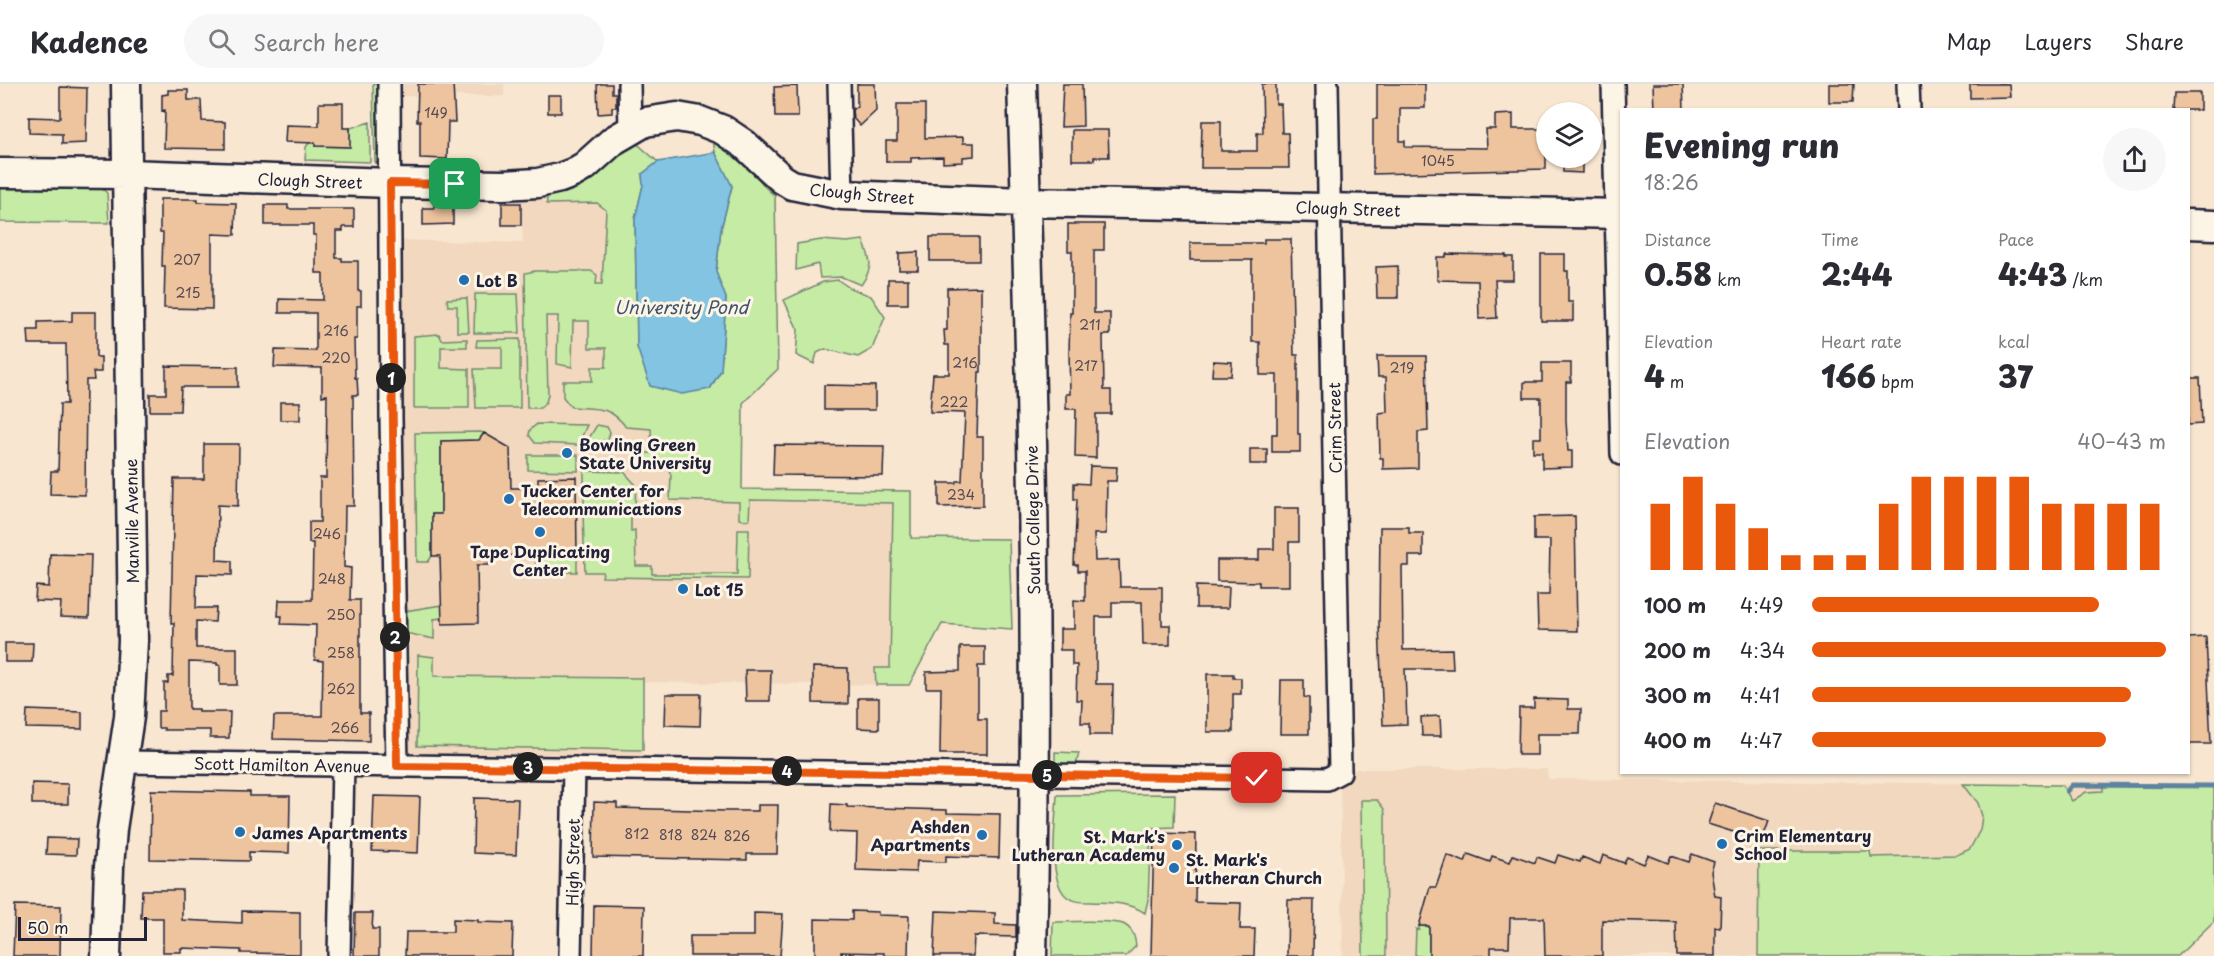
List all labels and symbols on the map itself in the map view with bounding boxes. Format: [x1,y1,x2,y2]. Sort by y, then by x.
house number: 149 [424,102,448,123]
house number: 1045 [1421,150,1455,171]
pin [429,158,480,209]
street label: Clough Street [257,166,363,194]
street label: Clough Street [809,176,916,210]
street label: Clough Street [1295,194,1401,222]
house number: 207 [173,249,201,270]
place label: Lot B [476,268,518,292]
marker: Lot B [457,273,471,287]
house number: 215 [175,282,201,303]
water label: University Pond [614,293,751,320]
house number: 211 [1079,314,1101,335]
house number: 216 [323,320,349,341]
house number: 220 [322,347,350,368]
house number: 216 [952,352,978,373]
house number: 217 [1074,355,1098,376]
house number: 219 [1390,357,1414,378]
pin: 1 [376,363,406,393]
street label: Crim Street [1321,382,1347,474]
house number: 222 [940,391,968,412]
place label: Bowling Green State University [579,432,711,474]
street label: South College Drive [1019,445,1045,595]
marker: Bowling Green State University [560,446,574,460]
street label: Manville Avenue [118,458,144,584]
place label: Tucker Center for Telecommunications [521,478,682,520]
house number: 234 [947,484,975,505]
marker: Tucker Center for Telecommunications [502,492,516,506]
house number: 246 [313,523,341,544]
marker: Tape Duplicating Center [533,525,547,539]
place label: Tape Duplicating Center [470,539,610,581]
house number: 248 [318,568,346,589]
place label: Lot 15 [695,577,744,601]
marker: Lot 15 [676,582,690,596]
house number: 250 [327,604,355,625]
pin: 2 [380,622,410,652]
house number: 258 [327,642,355,663]
house number: 262 [327,678,355,699]
house number: 266 [331,717,359,738]
street label: Scott Hamilton Avenue [193,750,371,778]
pin: 3 [513,752,543,782]
pin [1231,752,1282,803]
pin: 4 [772,756,802,786]
pin: 5 [1032,760,1062,790]
place label: Ashden Apartments [871,814,970,856]
street label: High Street [559,818,585,906]
place label: James Apartments [252,820,408,844]
house number: 812 [625,823,649,844]
place label: Crim Elementary School [1734,823,1871,865]
house number: 818 [659,824,683,845]
house number: 824 [691,824,717,845]
place label: St. Mark's Lutheran Academy [1012,824,1165,866]
marker: James Apartments [233,825,247,839]
house number: 826 [724,825,750,846]
marker: Ashden Apartments [975,828,989,842]
marker: Crim Elementary School [1715,837,1729,851]
marker: St. Mark's Lutheran Academy [1170,838,1184,852]
place label: St. Mark's Lutheran Church [1186,847,1322,889]
marker: St. Mark's Lutheran Church [1167,861,1181,875]
scale bar [18,914,147,942]

